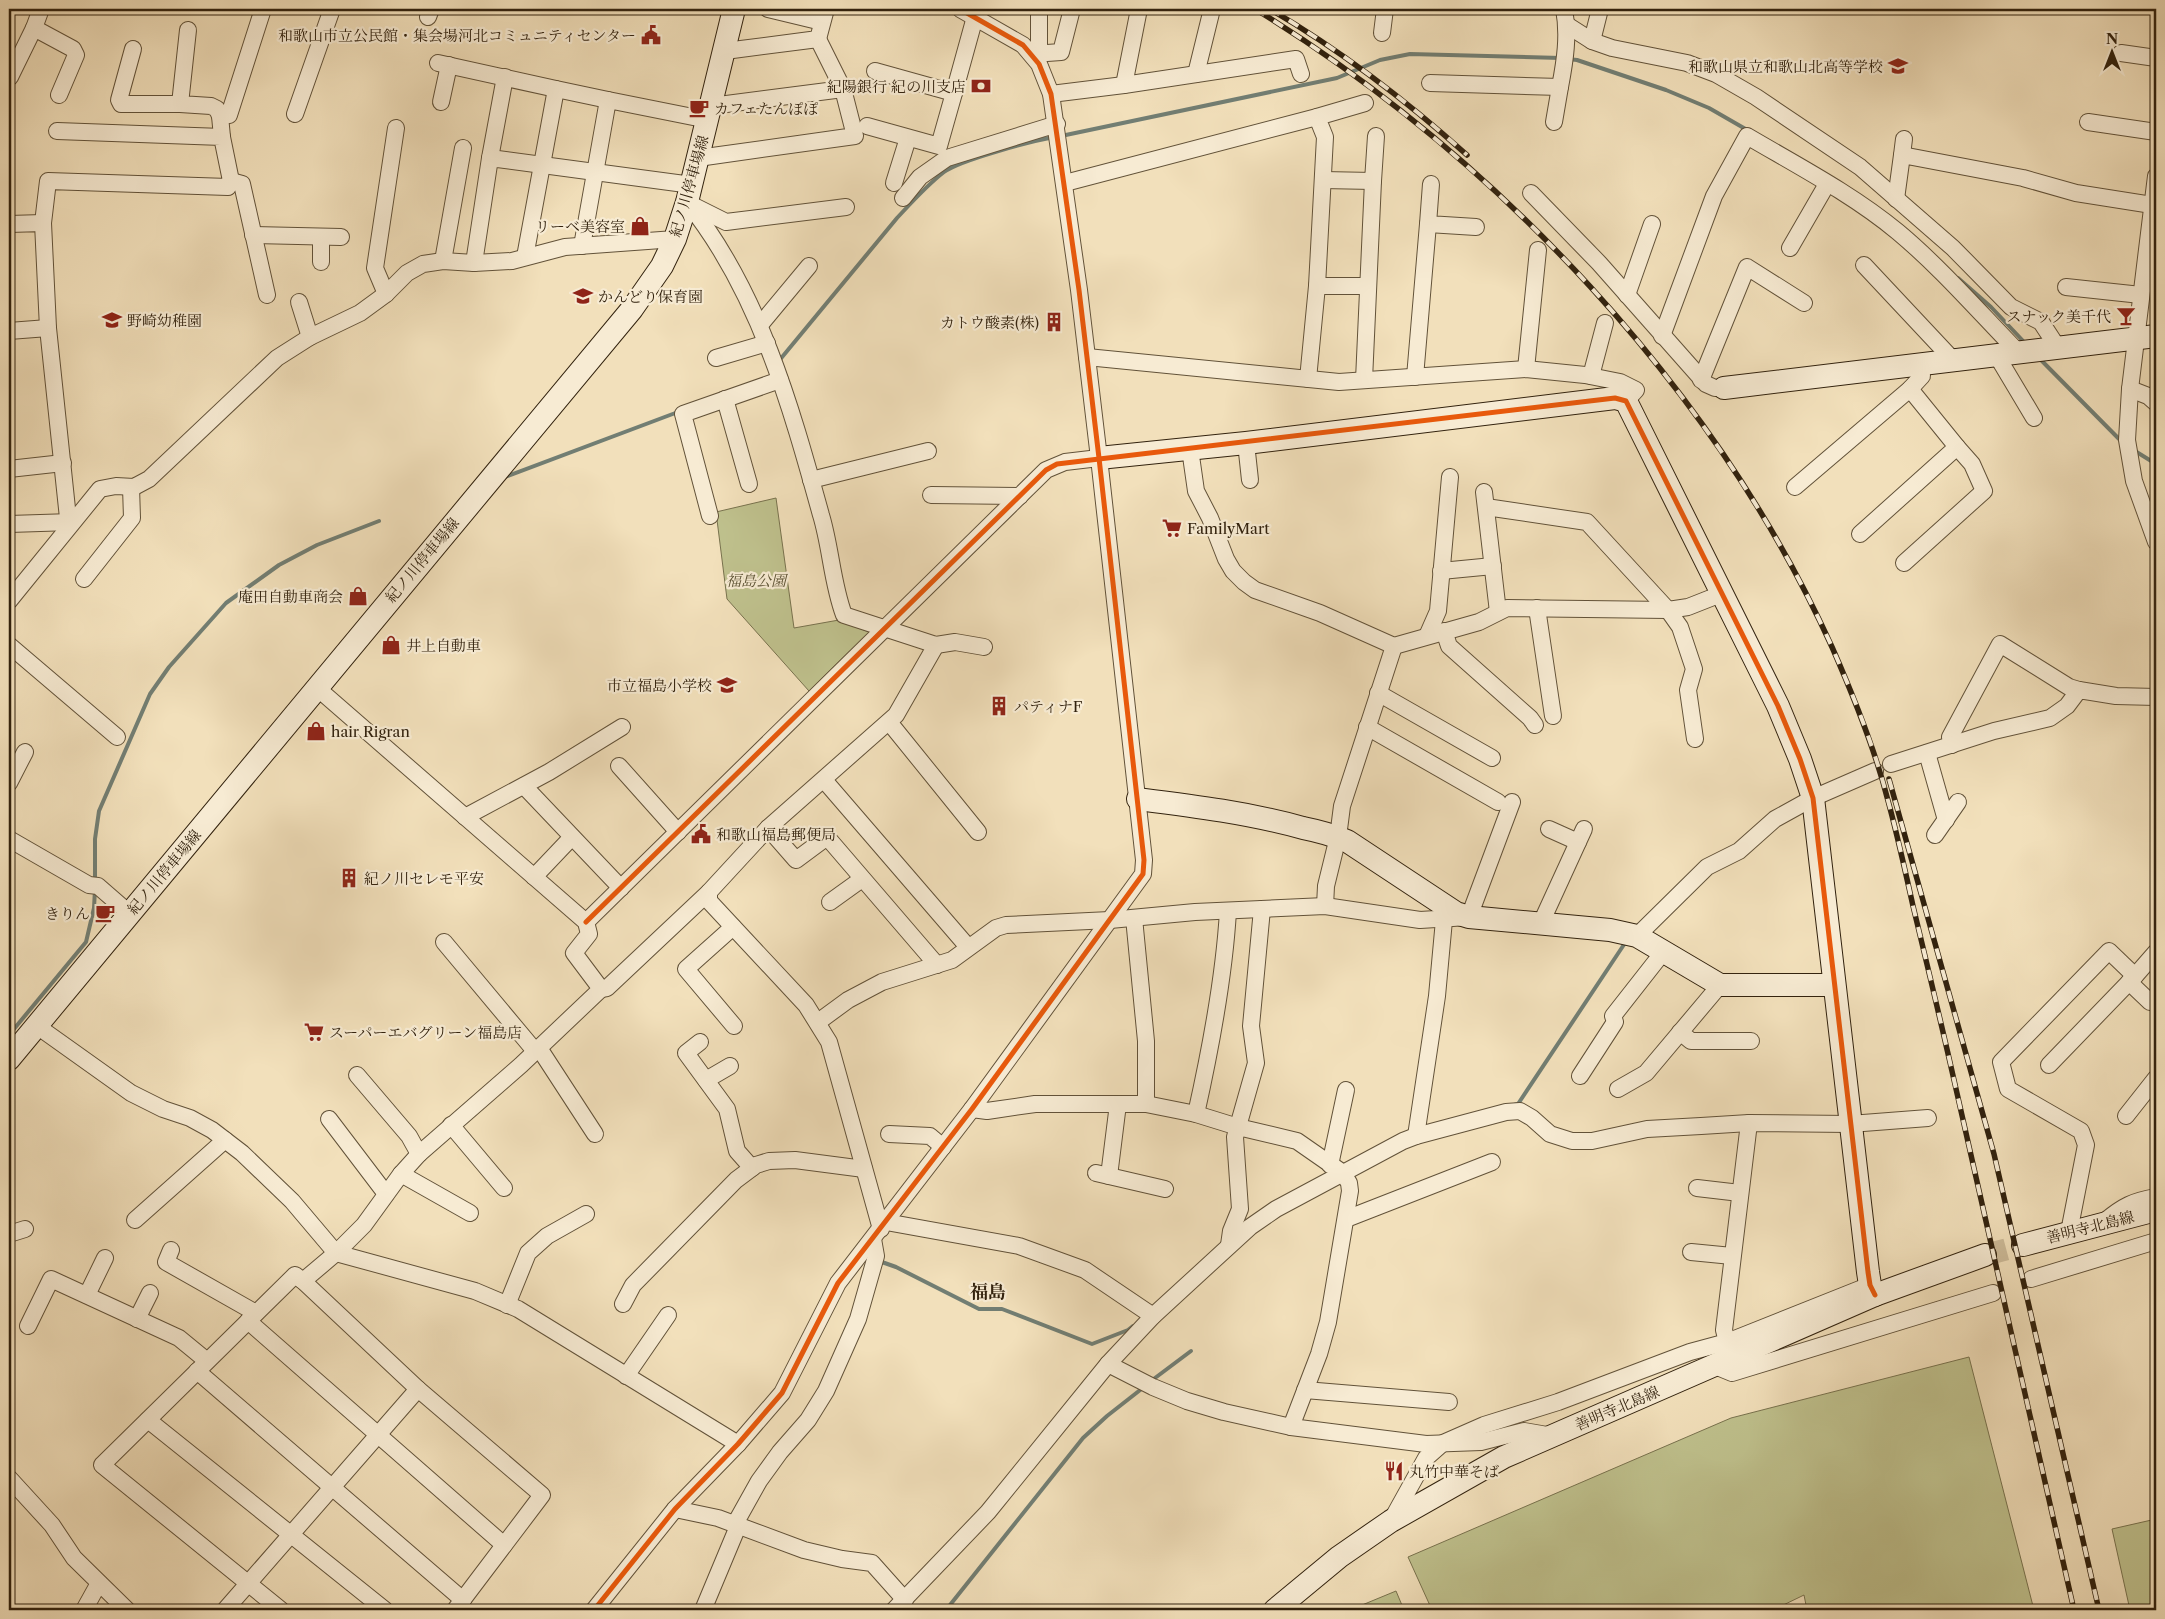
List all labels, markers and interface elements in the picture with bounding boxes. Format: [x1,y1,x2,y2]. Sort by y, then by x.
public building icon: 和歌山市立公民館・集会場河北コミュニティセンター [640,24,662,46]
place label: 和歌山市立公民館・集会場河北コミュニティセンター [278,26,636,45]
north arrow [2088,28,2138,78]
text: N [2106,30,2118,48]
school or university icon: 和歌山県立和歌山北高等学校 [1887,55,1909,77]
place label: 和歌山県立和歌山北高等学校 [1688,57,1883,76]
bank icon: 紀陽銀行 紀の川支店 [970,75,992,97]
place label: 紀陽銀行 紀の川支店 [827,77,966,96]
cafe icon: カフェたんぽぽ [688,97,710,119]
place label: カフェたんぽぽ [714,99,818,118]
street label: 紀ノ川停車場線 [665,133,713,239]
shop icon: リーベ美容室 [629,215,651,237]
place label: リーベ美容室 [535,217,625,236]
school or university icon: かんどり保育園 [572,285,594,307]
place label: かんどり保育園 [598,287,703,306]
bar icon: スナック美千代 [2115,305,2137,327]
place label: スナック美千代 [2007,307,2111,326]
school or university icon: 野崎幼稚園 [101,309,123,331]
place label: 野崎幼稚園 [127,311,202,330]
building icon: カトウ酸素(株) [1043,311,1065,333]
place label: カトウ酸素(株) [940,313,1039,332]
street label: 紀ノ川停車場線 [381,514,463,606]
supermarket icon: FamilyMart [1161,517,1183,539]
place label: FamilyMart [1187,519,1270,538]
park label: 福島公園 [726,571,789,590]
shop icon: 庵田自動車商会 [347,585,369,607]
place label: 庵田自動車商会 [238,587,343,606]
shop icon: 井上自動車 [380,634,402,656]
place label: 井上自動車 [406,636,481,655]
school or university icon: 市立福島小学校 [716,674,738,696]
place label: 市立福島小学校 [607,676,712,695]
building icon: パティナF [988,695,1010,717]
place label: パティナF [1014,697,1083,716]
shop icon: hair Rigran [305,720,327,742]
place label: hair Rigran [331,722,410,741]
public building icon: 和歌山福島郵便局 [690,823,712,845]
place label: 和歌山福島郵便局 [716,825,836,844]
street label: 紀ノ川停車場線 [123,826,205,918]
building icon: 紀ノ川セレモ平安 [338,867,360,889]
place label: 紀ノ川セレモ平安 [364,869,484,888]
cafe icon: きりん [94,902,116,924]
place label: きりん [45,904,90,923]
supermarket icon: スーパーエバグリーン福島店 [303,1021,325,1043]
place label: スーパーエバグリーン福島店 [329,1023,522,1042]
street label: 善明寺北島線 [2044,1207,2136,1247]
district label: 福島 [970,1281,1006,1303]
street label: 善明寺北島線 [1572,1382,1662,1434]
restaurant icon: 丸竹中華そば [1383,1460,1405,1482]
place label: 丸竹中華そば [1409,1462,1499,1481]

